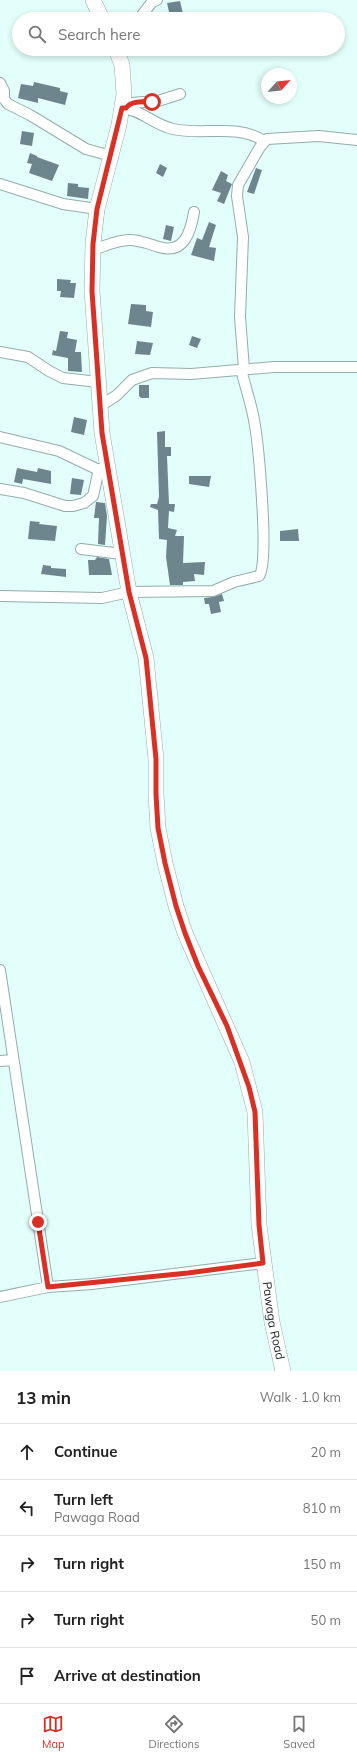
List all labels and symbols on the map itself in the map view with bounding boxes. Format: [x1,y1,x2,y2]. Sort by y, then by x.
north arrow [261,68,297,104]
route start [143,93,161,111]
route end [29,1213,47,1231]
street label: Pawaga Road [260,1281,288,1361]

